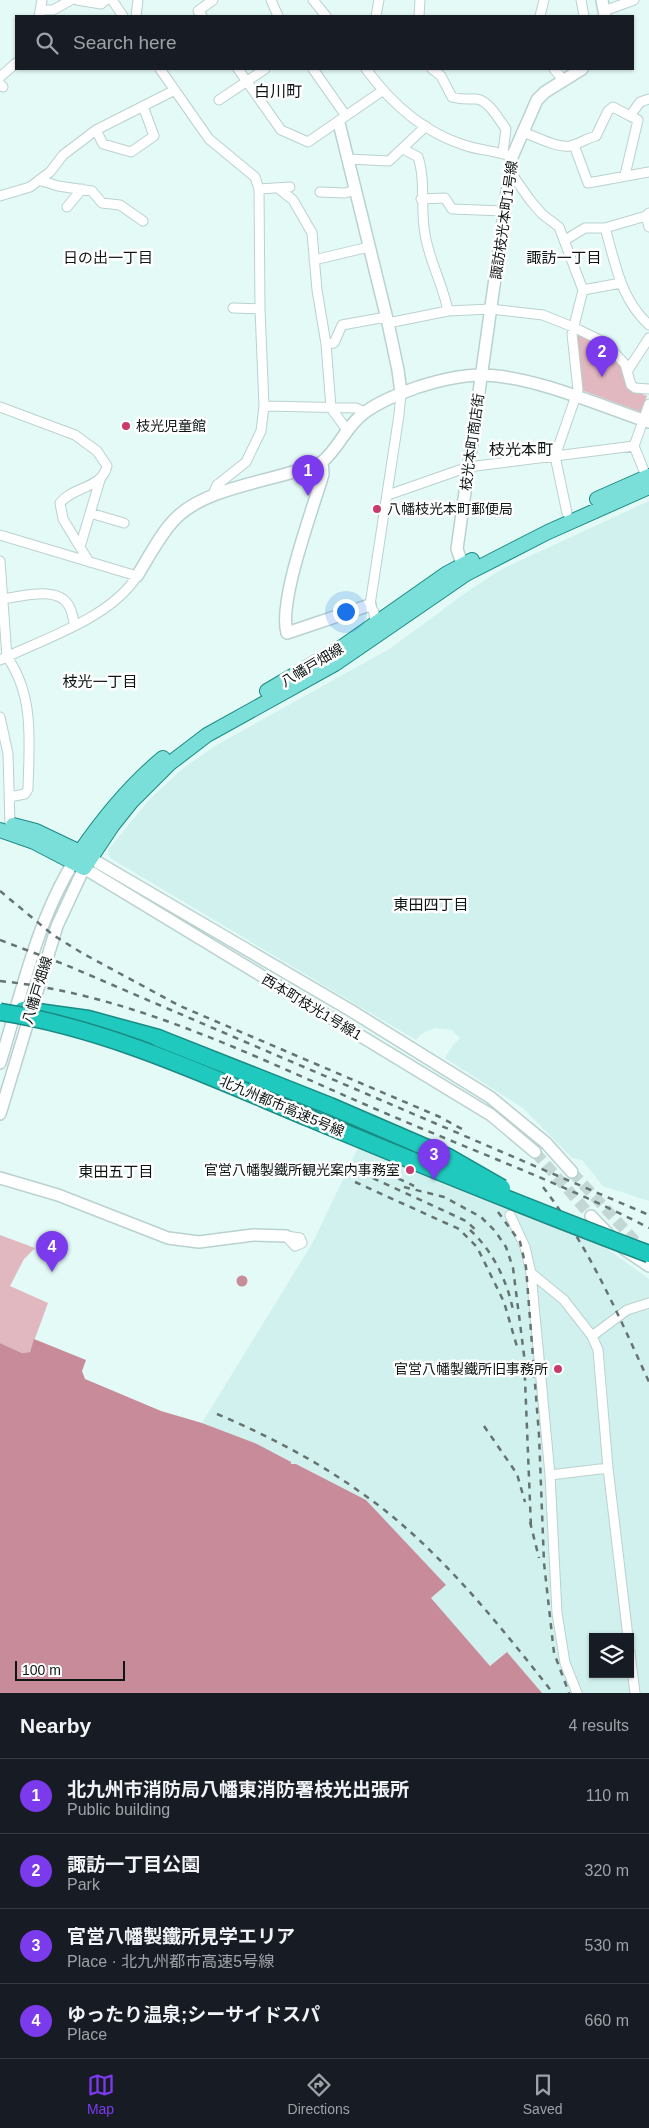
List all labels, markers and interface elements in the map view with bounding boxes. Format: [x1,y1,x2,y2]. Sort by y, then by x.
search box [15,15,634,70]
icon: search [33,29,61,57]
text: Search here [73,32,177,53]
district label: 白川町 [254,83,302,100]
street label: 諏訪枝光本町1号線 [488,160,520,280]
district label: 日の出一丁目 [63,249,153,266]
district label: 諏訪一丁目 [526,249,602,266]
pin: 2 [586,336,618,377]
street label: 枝光本町商店街 [457,392,487,492]
place label: 枝光児童館 [136,418,206,434]
marker: 枝光児童館 [120,420,132,432]
district label: 枝光本町 [489,441,553,458]
pin: 1 [292,455,324,496]
place label: 八幡枝光本町郵便局 [387,501,513,517]
marker: 八幡枝光本町郵便局 [371,503,383,515]
your location [333,599,359,625]
street label: 八幡戸畑線 [278,640,346,690]
district label: 枝光一丁目 [62,673,138,690]
district label: 東田四丁目 [393,896,469,913]
street label: 八幡戸畑線 [19,954,55,1026]
street label: 西本町枝光1号線1 [259,971,365,1043]
street label: 北九州都市高速5号線 [217,1072,347,1140]
pin: 3 [418,1139,450,1180]
place label: 官営八幡製鐵所観光案内事務室 [204,1162,400,1178]
district label: 東田五丁目 [78,1163,154,1180]
marker: 官営八幡製鐵所観光案内事務室 [404,1164,416,1176]
pin: 4 [36,1231,68,1272]
place label: 官営八幡製鐵所旧事務所 [394,1361,548,1377]
marker: 官営八幡製鐵所旧事務所 [552,1363,564,1375]
map controls [589,1633,634,1678]
button: layers [589,1633,634,1678]
scale bar [15,1658,125,1681]
text: 100 m [22,1662,61,1678]
text: Nearby [20,1714,91,1737]
text: 4 results [569,1717,629,1734]
text: 北九州市消防局八幡東消防署枝光出張所 [67,1779,409,1800]
text: 1 [32,1787,40,1804]
text: 110 m [586,1787,629,1804]
text: Public building [67,1801,170,1818]
text: 諏訪一丁目公園 [67,1854,200,1875]
text: 2 [32,1862,40,1879]
text: 320 m [585,1862,629,1879]
text: Park [67,1876,100,1893]
text: 官営八幡製鐵所見学エリア [67,1926,295,1947]
text: 3 [32,1937,40,1954]
text: 530 m [585,1937,629,1954]
text: Place · 北九州都市高速5号線 [67,1953,274,1970]
text: ゆったり温泉;シーサイドスパ [67,2004,320,2025]
text: 4 [32,2012,40,2029]
text: 660 m [585,2012,629,2029]
text: Place [67,2026,107,2043]
tab: Map [87,2071,115,2117]
tab: Directions [288,2071,350,2117]
tab: Saved [523,2071,562,2117]

